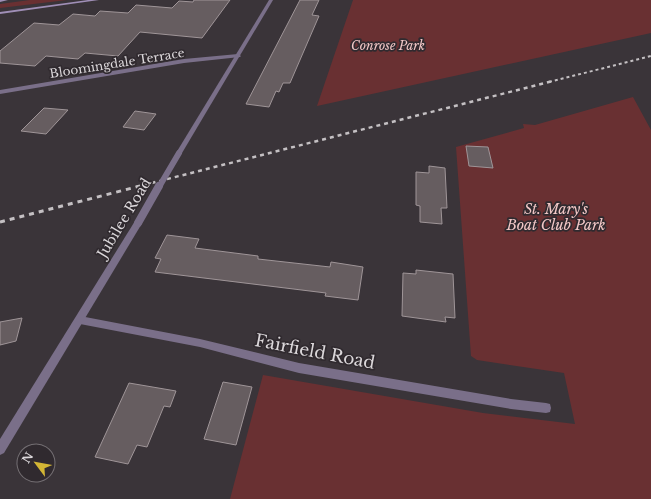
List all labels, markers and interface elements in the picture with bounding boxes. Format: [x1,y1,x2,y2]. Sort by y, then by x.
park label: Conrose Park [351,38,425,53]
street label: Bloomingdale Terrace [48,45,186,81]
street label: Jubilee Road [92,174,155,263]
park label: St. Mary's Boat Club Park [506,200,605,234]
street label: Fairfield Road [253,330,377,374]
north arrow [16,443,56,483]
text: N [19,449,37,466]

